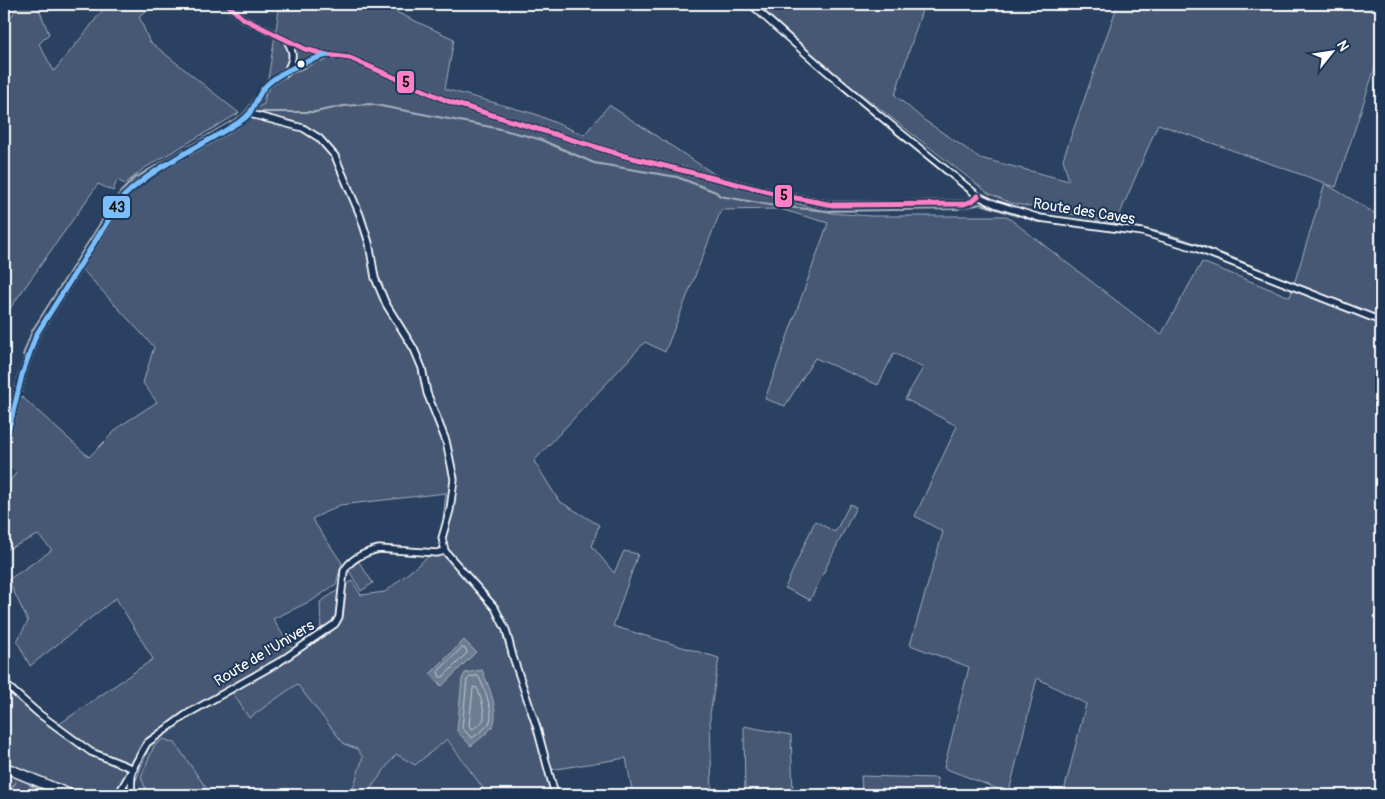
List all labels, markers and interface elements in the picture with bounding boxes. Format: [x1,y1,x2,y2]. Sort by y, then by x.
north arrow [1308,28,1358,78]
text: N [1333,37,1353,54]
unlabelled marker [296,59,306,69]
line badge: 5 [396,70,415,94]
text: 5 [402,74,410,91]
line badge: 5 [774,184,793,208]
text: 5 [780,187,788,204]
street label: Route des Caves [1032,194,1137,229]
line badge: 43 [102,195,131,219]
text: 43 [109,199,125,216]
street label: Route de l'Univers [211,616,318,691]

